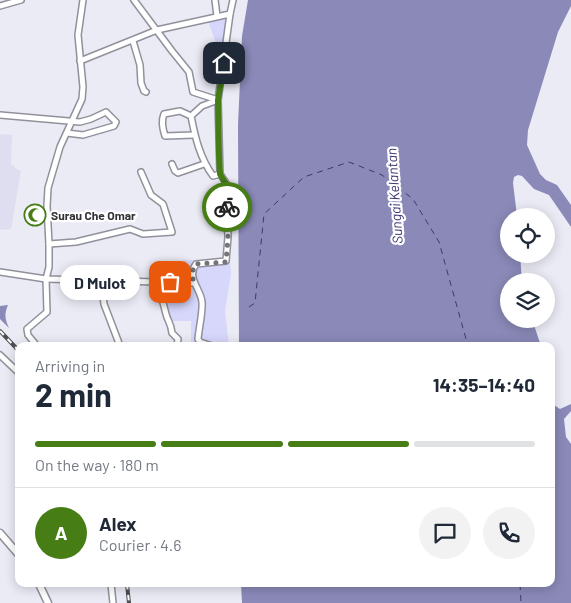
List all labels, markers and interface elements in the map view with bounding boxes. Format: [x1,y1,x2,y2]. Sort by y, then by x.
pin [203,42,245,84]
icon: home [210,49,238,77]
water label: Sungai Kelantan [382,147,406,245]
courier [202,182,252,232]
icon: bike [213,193,241,221]
mosque icon: Surau Che Omar [23,203,47,227]
place label: Surau Che Omar [51,208,136,222]
map controls [500,208,555,328]
button: locate [500,208,555,263]
pin [149,261,191,303]
callout: D Mulot [60,264,140,300]
icon: bag [156,268,184,296]
text: D Mulot [74,273,126,292]
button: layers [500,273,555,328]
text: Arriving in [35,356,105,375]
text: 14:35–14:40 [433,373,535,396]
text: 2 min [35,375,112,413]
text: On the way · 180 m [35,455,159,474]
button: chat [419,507,471,559]
button: phone [483,507,535,559]
text: Alex [99,512,137,535]
text: A [55,521,67,544]
text: Courier · 4.6 [99,535,182,554]

